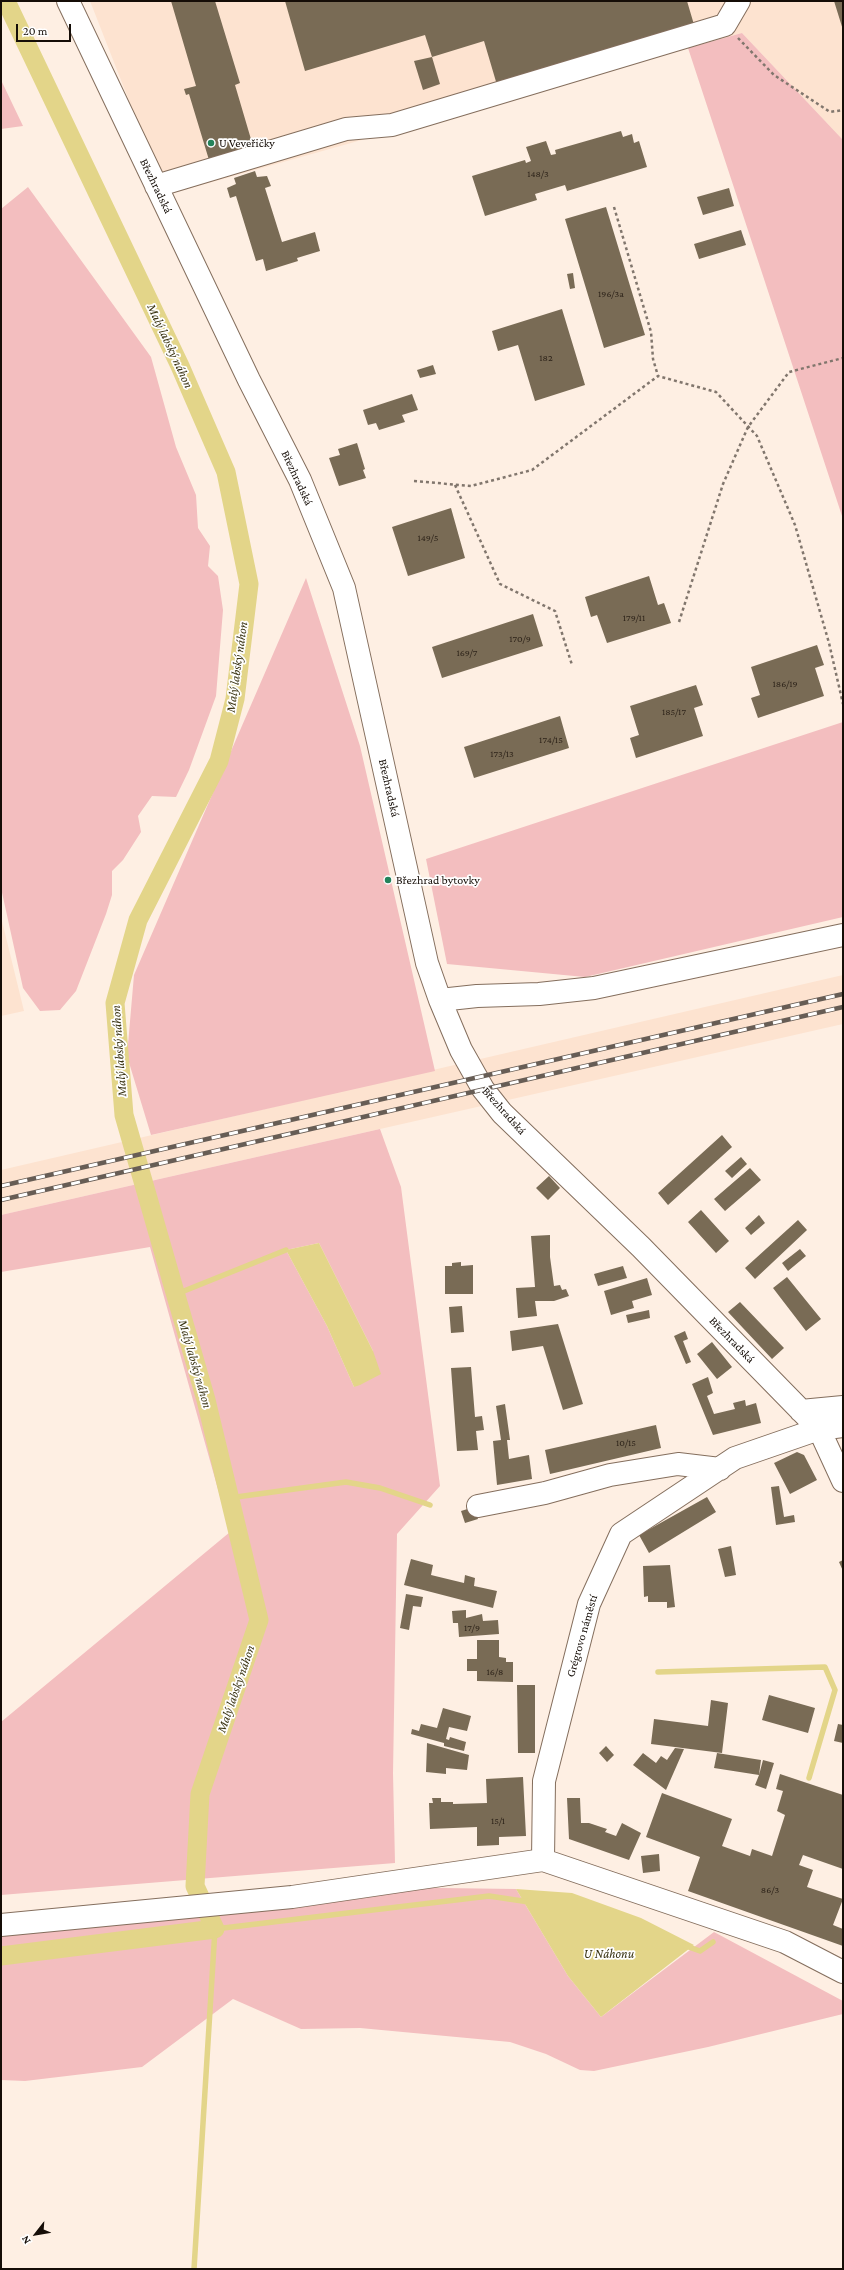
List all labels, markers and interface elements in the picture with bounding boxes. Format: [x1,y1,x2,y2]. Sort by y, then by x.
scale bar [18,16,73,42]
text: 20 m [23,24,47,38]
place label: U Veveřičky [219,136,275,150]
marker: U Veveřičky [206,138,216,148]
street label: Březhradská [137,156,175,216]
house number: 148/3 [527,168,549,180]
house number: 196/3a [598,288,624,300]
water label: Malý labský náhon [144,301,196,391]
house number: 182 [539,352,553,364]
street label: Březhradská [278,448,316,508]
house number: 149/5 [417,532,439,544]
house number: 179/11 [623,612,645,624]
water label: Malý labský náhon [223,621,251,713]
house number: 170/9 [509,633,531,645]
house number: 169/7 [457,647,477,659]
house number: 186/19 [772,678,798,690]
house number: 185/17 [662,706,686,718]
house number: 174/15 [539,734,563,746]
house number: 173/13 [490,748,514,760]
street label: Březhradská [375,758,403,818]
place label: Březhrad bytovky [396,873,480,887]
marker: Březhrad bytovky [383,875,393,885]
water label: Malý labský náhon [108,1005,130,1097]
street label: Březhradská [479,1084,529,1138]
street label: Březhradská [706,1314,758,1366]
water label: Malý labský náhon [175,1318,215,1410]
house number: 10/15 [616,1437,636,1449]
street label: Grégrovo náměstí [563,1593,601,1679]
house number: 17/9 [464,1622,480,1634]
water label: Malý labský náhon [214,1643,258,1735]
house number: 16/8 [487,1666,503,1678]
house number: 15/1 [491,1815,505,1827]
house number: 86/3 [761,1884,779,1896]
water label: U Náhonu [584,1946,634,1962]
north arrow [16,2214,56,2254]
text: N [19,2234,33,2246]

